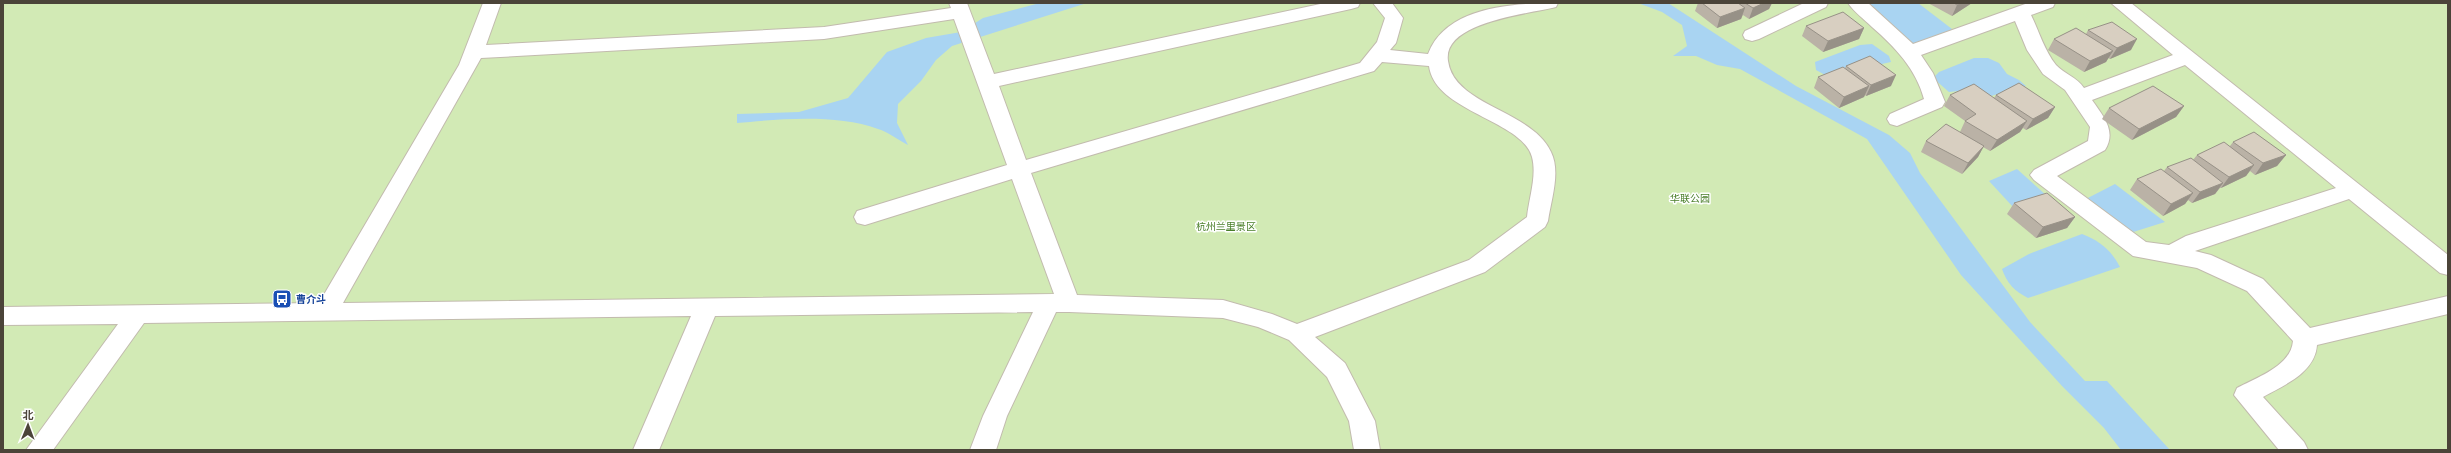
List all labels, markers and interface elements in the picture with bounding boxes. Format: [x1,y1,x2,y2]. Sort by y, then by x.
park label: 华联公园 [1670,193,1710,204]
park label: 杭州兰里景区 [1196,221,1256,232]
bus stop icon: 曹介斗 [271,288,293,310]
place label: 曹介斗 [296,294,326,305]
north arrow [8,405,48,445]
text: 北 [23,409,34,421]

